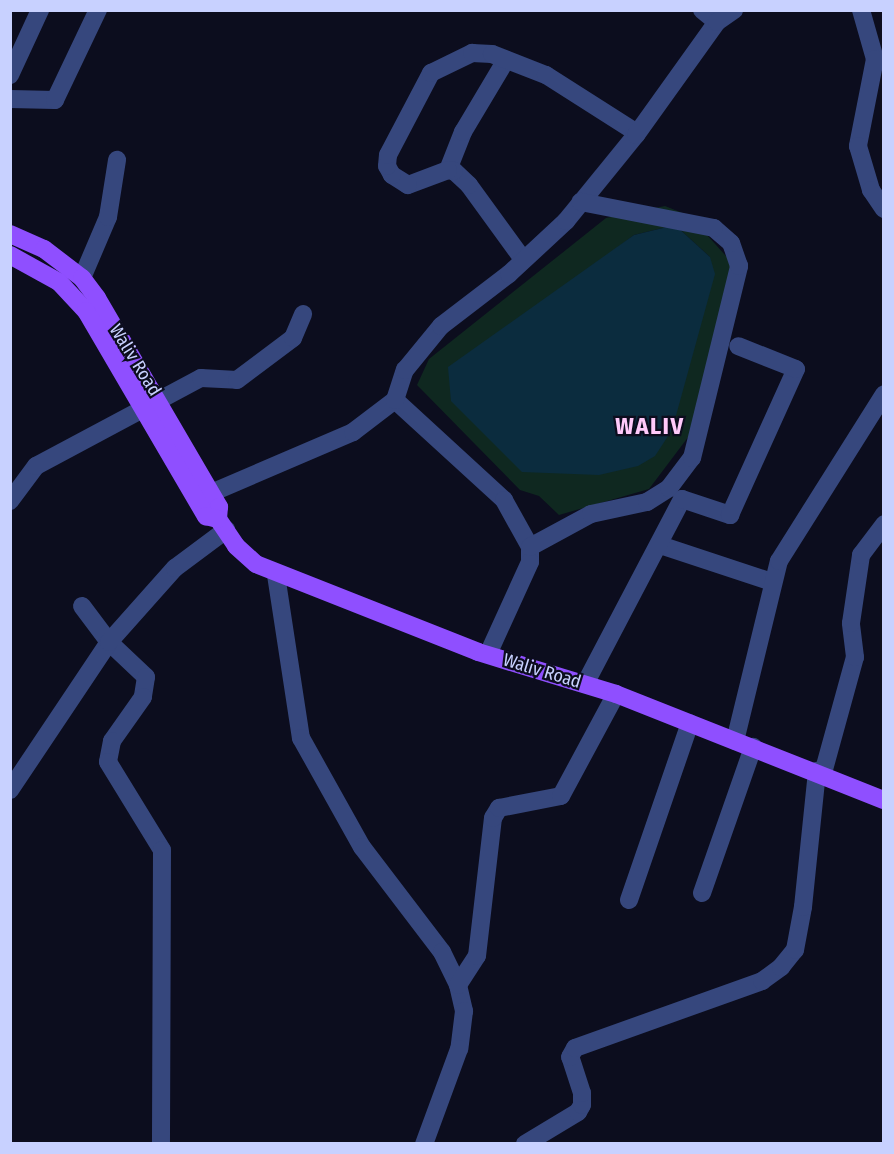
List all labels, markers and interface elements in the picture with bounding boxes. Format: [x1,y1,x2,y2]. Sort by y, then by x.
street label: Waliv Road [105,320,165,400]
district label: WALIV [615,413,685,441]
street label: Waliv Road [500,649,584,693]

